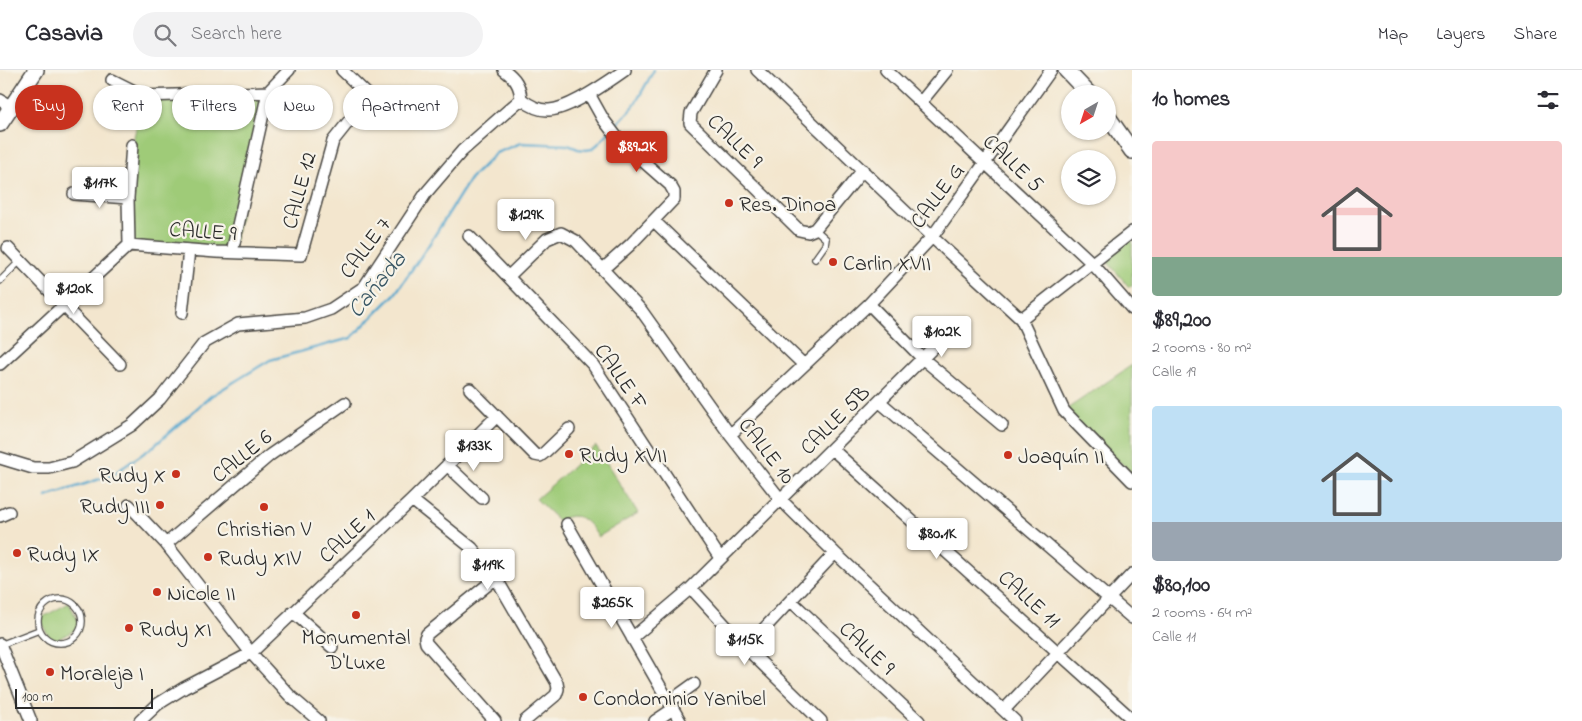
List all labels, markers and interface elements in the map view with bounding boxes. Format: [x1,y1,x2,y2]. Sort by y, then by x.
search box [133,12,483,57]
text: Casavia [25,17,103,52]
icon: search [151,21,179,49]
text: Search here [191,21,282,48]
text: Map [1378,22,1408,48]
text: Layers [1436,22,1486,48]
text: Share [1514,22,1557,48]
chip: Buy [15,85,83,130]
chip: Rent [93,85,162,130]
chip: Filters [172,85,255,130]
chip: New [265,85,333,130]
chip: Apartment [343,85,458,130]
north arrow [1061,85,1116,140]
map controls [1061,85,1116,205]
text: 10 homes [1152,85,1230,115]
icon: filters [1534,86,1562,114]
street label: CALLE 9 [699,107,770,177]
street label: CALLE 5 [974,127,1050,201]
pin: $89.2K [596,131,678,173]
text: $89.2K [617,135,657,159]
street label: CALLE 12 [275,149,327,233]
button: layers [1061,150,1116,205]
street label: CALLE G [904,157,973,236]
pin: $117K [65,166,135,209]
text: $117K [83,171,117,195]
icon: home [1312,174,1402,264]
place label: Res. Dinoa [739,190,836,222]
marker: Res. Dinoa [723,197,735,209]
pin: $129K [491,198,561,241]
text: $129K [508,203,544,227]
street label: CALLE 7 [333,211,400,286]
street label: CALLE 9 [168,215,238,251]
water label: Cañada [340,244,417,327]
place label: Carlin XVII [843,249,931,281]
marker: Carlin XVII [827,256,839,268]
pin: $120K [39,272,109,315]
text: $120K [55,277,93,301]
text: $89,200 [1152,306,1211,336]
pin: $102K [907,316,977,358]
text: $102K [923,320,961,344]
text: 2 rooms · 80 m² [1152,336,1252,360]
street label: CALLE F [585,338,654,418]
text: Calle 19 [1152,360,1196,384]
street label: CALLE 5B [794,379,879,464]
street label: CALLE 10 [729,412,802,492]
street label: CALLE 6 [205,423,281,492]
pin: $133K [439,430,509,472]
text: $133K [456,434,492,458]
icon: home [1312,439,1402,529]
place label: Rudy XVII [579,441,667,474]
place label: Joaquín II [1018,442,1104,474]
marker: Rudy XVII [563,448,575,460]
marker: Joaquín II [1002,449,1014,461]
place label: Rudy X [99,461,166,494]
marker: Rudy X [170,468,182,480]
place label: Rudy III [80,492,150,525]
marker: Rudy III [154,499,166,511]
marker: Christian V [258,501,270,513]
street label: CALLE 1 [312,502,384,572]
place label: Christian V [217,515,312,547]
pin: $80.1K [896,518,978,560]
text: $80.1K [918,522,956,546]
place label: Rudy IX [27,540,100,573]
place label: Rudy XIV [218,544,302,577]
marker: Rudy IX [11,547,23,559]
pin: $119K [453,548,523,591]
marker: Rudy XIV [202,551,214,563]
text: $119K [472,553,504,577]
street label: CALLE 11 [990,563,1066,637]
text: $80,100 [1152,571,1210,601]
place label: Nicole II [167,579,236,611]
marker: Nicole II [151,586,163,598]
pin: $265K [577,586,647,629]
text: $265K [591,591,633,615]
text: 2 rooms · 64 m² [1152,601,1252,625]
marker: Monumental D'Luxe [350,609,362,621]
place label: Rudy XI [139,615,212,648]
street label: CALLE 9 [830,615,902,684]
marker: Rudy XI [123,622,135,634]
place label: Monumental D'Luxe [302,623,410,680]
pin: $115K [710,624,780,666]
text: Calle 11 [1152,625,1196,649]
text: $115K [727,628,763,652]
place label: Moraleja I [60,659,144,691]
marker: Moraleja I [44,666,56,678]
place label: Condominio Yanibel [593,684,766,716]
scale bar [15,686,152,709]
text: 100 m [22,687,53,708]
marker: Condominio Yanibel [577,691,589,703]

